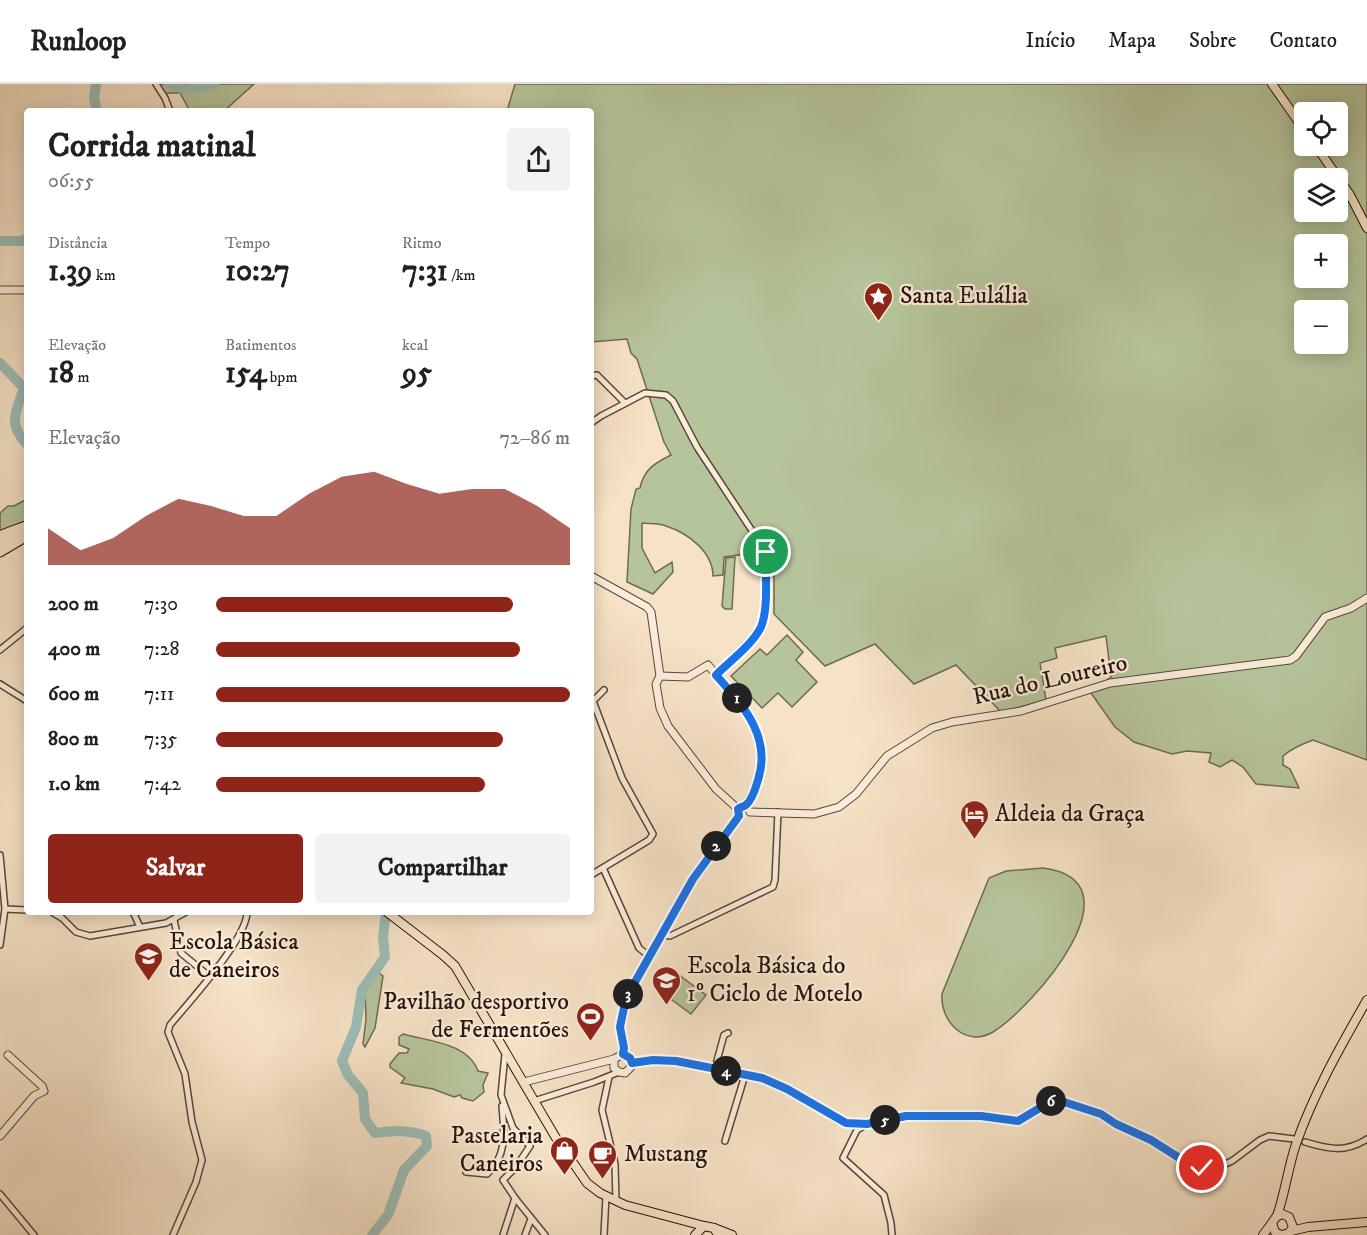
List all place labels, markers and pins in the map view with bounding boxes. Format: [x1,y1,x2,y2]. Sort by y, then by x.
place icon: Santa Eulália [863,280,895,322]
place label: Santa Eulália [900,281,1029,311]
pin [740,526,791,577]
pin: 1 [722,683,752,713]
hotel icon: Aldeia da Graça [958,798,990,840]
place label: Aldeia da Graça [995,799,1145,829]
pin: 2 [701,831,731,861]
place label: Escola Básica de Caneiros [169,927,299,985]
school or university icon: Escola Básica de Caneiros [132,940,164,982]
place label: Escola Básica do 1º Ciclo de Motelo [687,951,863,1009]
school or university icon: Escola Básica do 1º Ciclo de Motelo [650,964,682,1006]
pin: 3 [613,979,643,1009]
place label: Pavilhão desportivo de Fermentões [383,987,569,1045]
sports icon: Pavilhão desportivo de Fermentões [574,1000,606,1042]
pin: 4 [711,1056,741,1086]
pin: 6 [1036,1086,1066,1116]
pin: 5 [870,1105,900,1135]
place label: Pastelaria Caneiros [451,1121,544,1179]
shop icon: Pastelaria Caneiros [548,1134,580,1176]
cafe icon: Mustang [587,1138,619,1180]
place label: Mustang [624,1139,708,1169]
pin [1176,1142,1227,1193]

